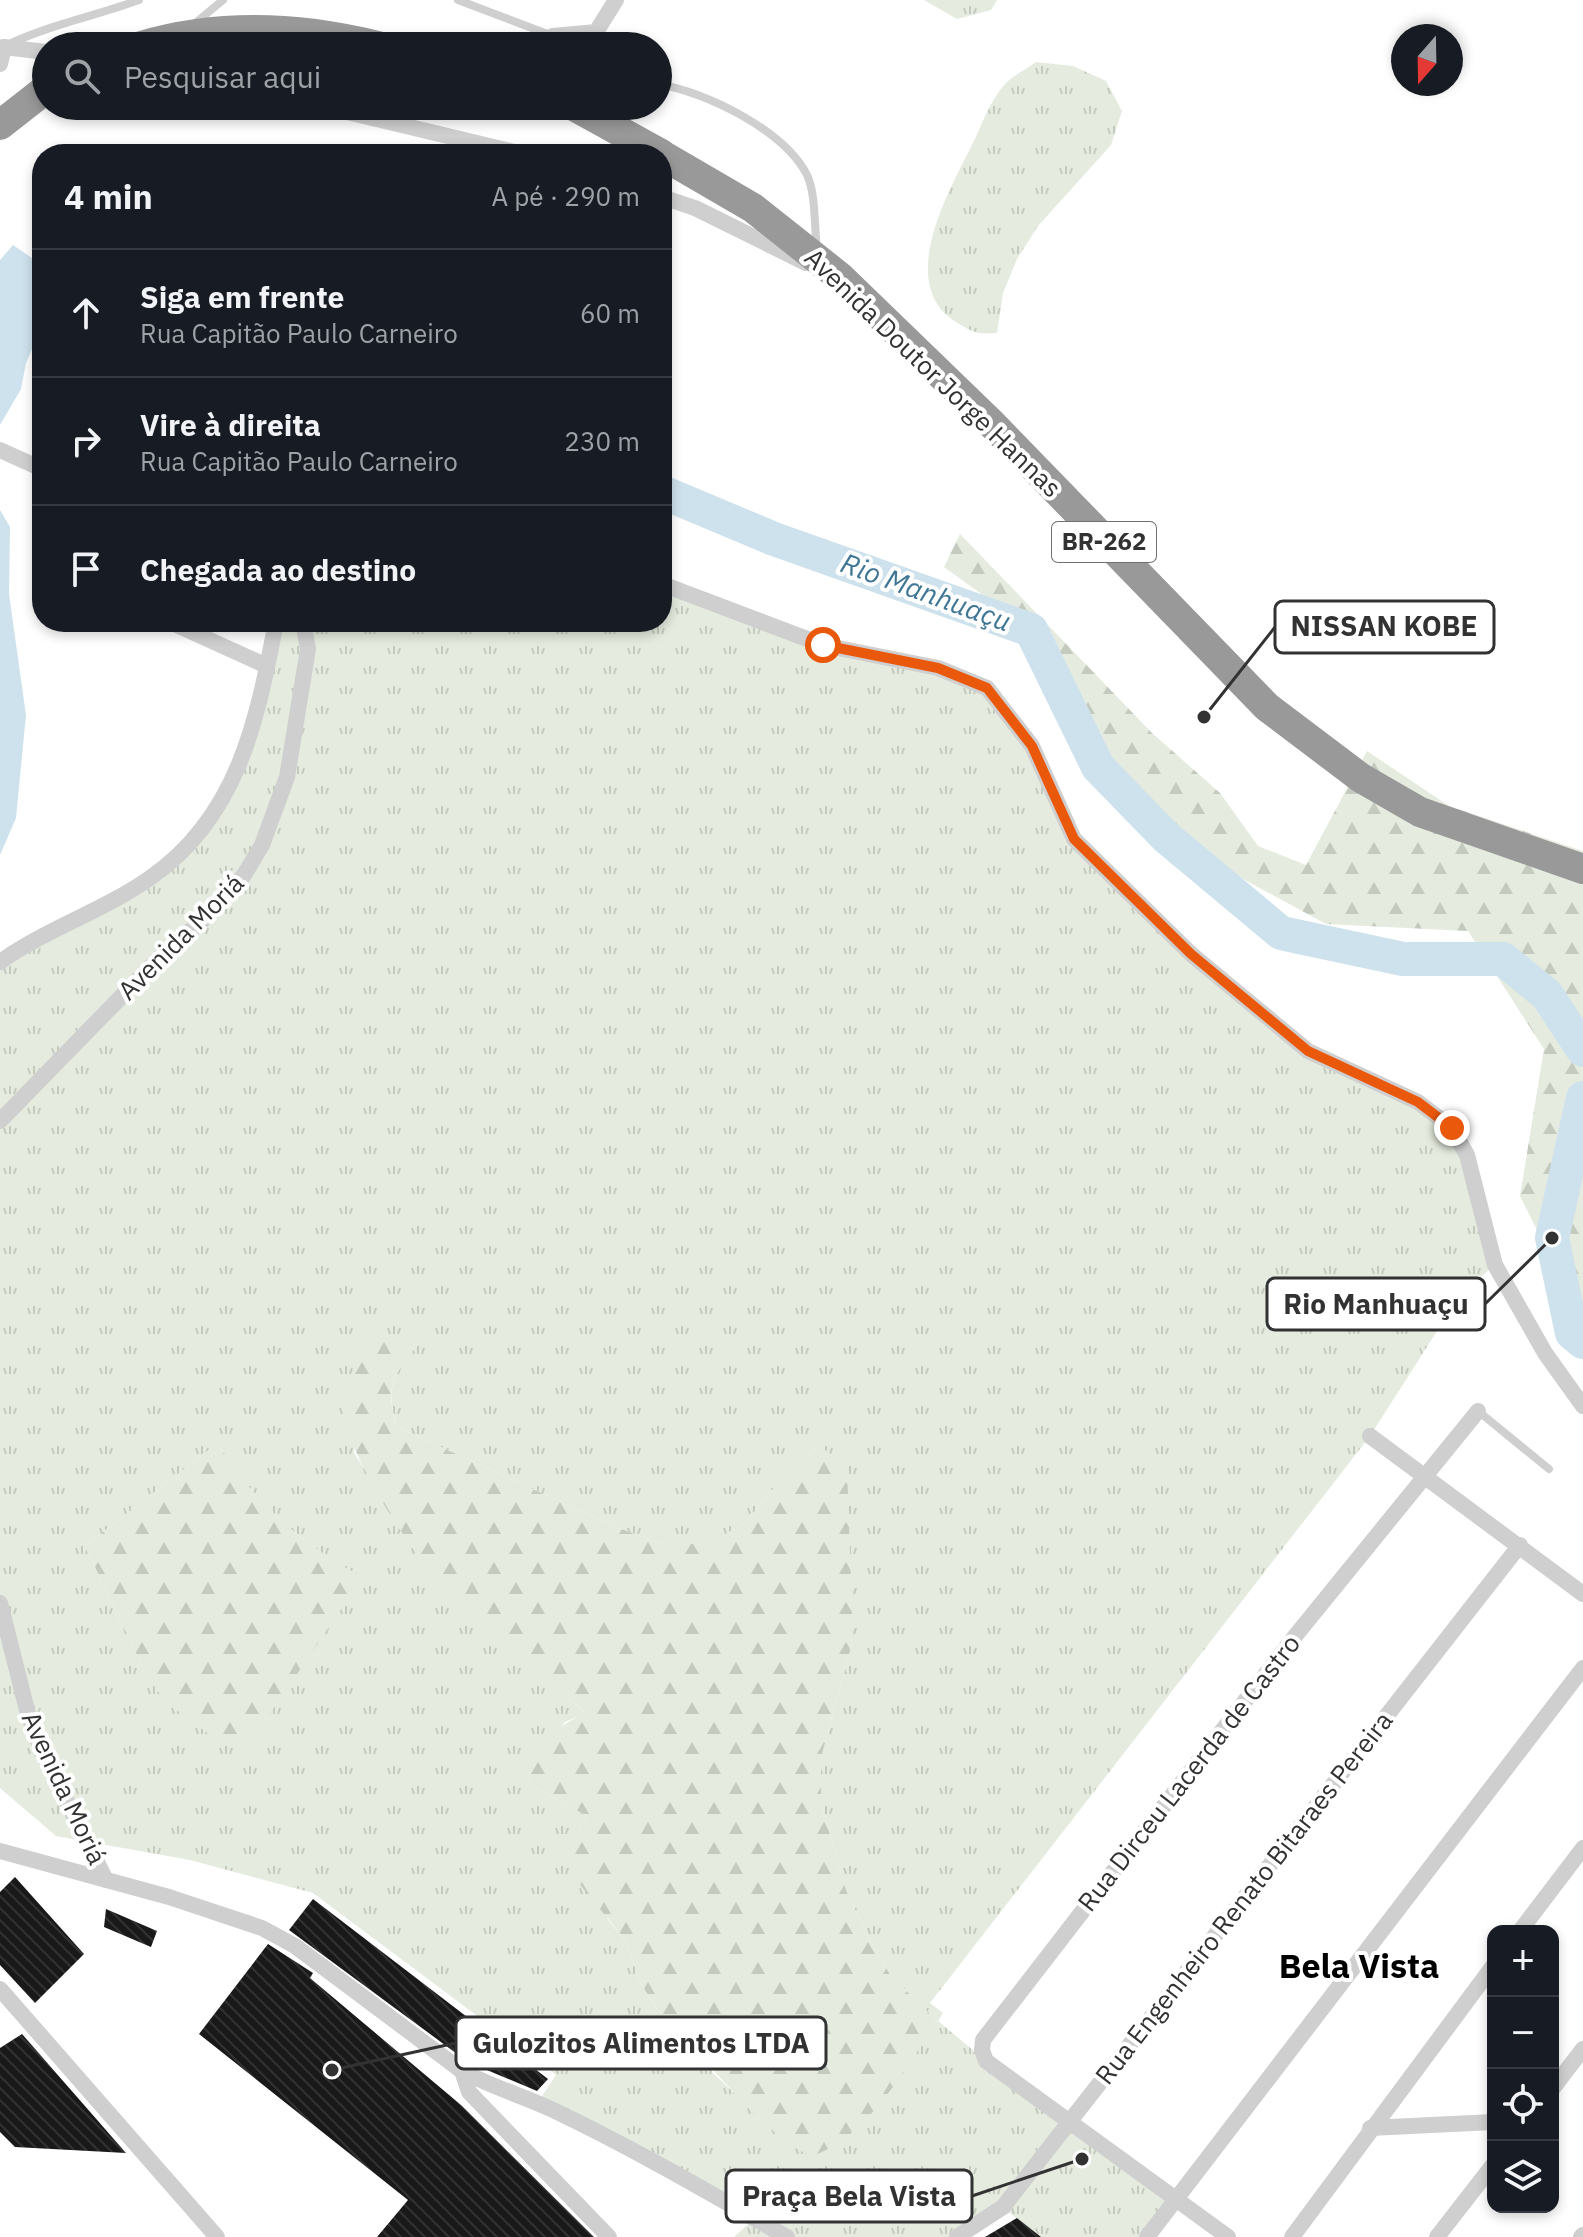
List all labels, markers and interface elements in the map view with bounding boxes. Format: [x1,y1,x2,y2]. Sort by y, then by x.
north arrow [1391,24,1463,96]
search box [32,32,672,120]
icon: search [60,54,104,98]
text: Pesquisar aqui [124,57,321,96]
text: 4 min [64,174,153,218]
text: A pé · 290 m [491,179,640,213]
street label: Avenida Doutor Jorge Hannas [798,240,1069,504]
text: Siga em frente [140,277,344,316]
icon: ahead [64,291,108,335]
text: 60 m [580,296,640,330]
text: Rua Capitão Paulo Carneiro [140,316,458,350]
text: Vire à direita [140,405,321,444]
icon: right [64,419,108,463]
text: 230 m [564,424,640,458]
text: Rua Capitão Paulo Carneiro [140,444,458,478]
road number: BR-262 [1052,522,1156,562]
water label: Rio Manhuaçu [836,544,1016,639]
icon: arrive [64,547,108,591]
text: Chegada ao destino [140,550,416,589]
callout: NISSAN KOBE [1275,601,1494,653]
text: NISSAN KOBE [1290,607,1478,644]
route start [805,627,841,663]
street label: Avenida Moriá [110,866,251,1007]
route end [1434,1110,1470,1146]
callout: Rio Manhuaçu [1267,1278,1485,1330]
text: Rio Manhuaçu [1283,1285,1469,1322]
street label: Rua Dirceu Lacerda de Castro [1069,1627,1307,1918]
street label: Rua Engenheiro Renato Bitaraes Pereira [1087,1704,1400,2091]
street label: Avenida Moriá [15,1706,115,1870]
map controls [1487,1925,1559,2213]
button: + [1487,1925,1559,1997]
district label: Bela Vista [1279,1943,1439,1987]
button: − [1487,1997,1559,2069]
callout: Gulozitos Alimentos LTDA [456,2017,826,2069]
text: Gulozitos Alimentos LTDA [472,2024,810,2061]
button: locate [1487,2069,1559,2141]
button: layers [1487,2141,1559,2213]
callout: Praça Bela Vista [726,2170,972,2222]
text: Praça Bela Vista [742,2177,956,2214]

